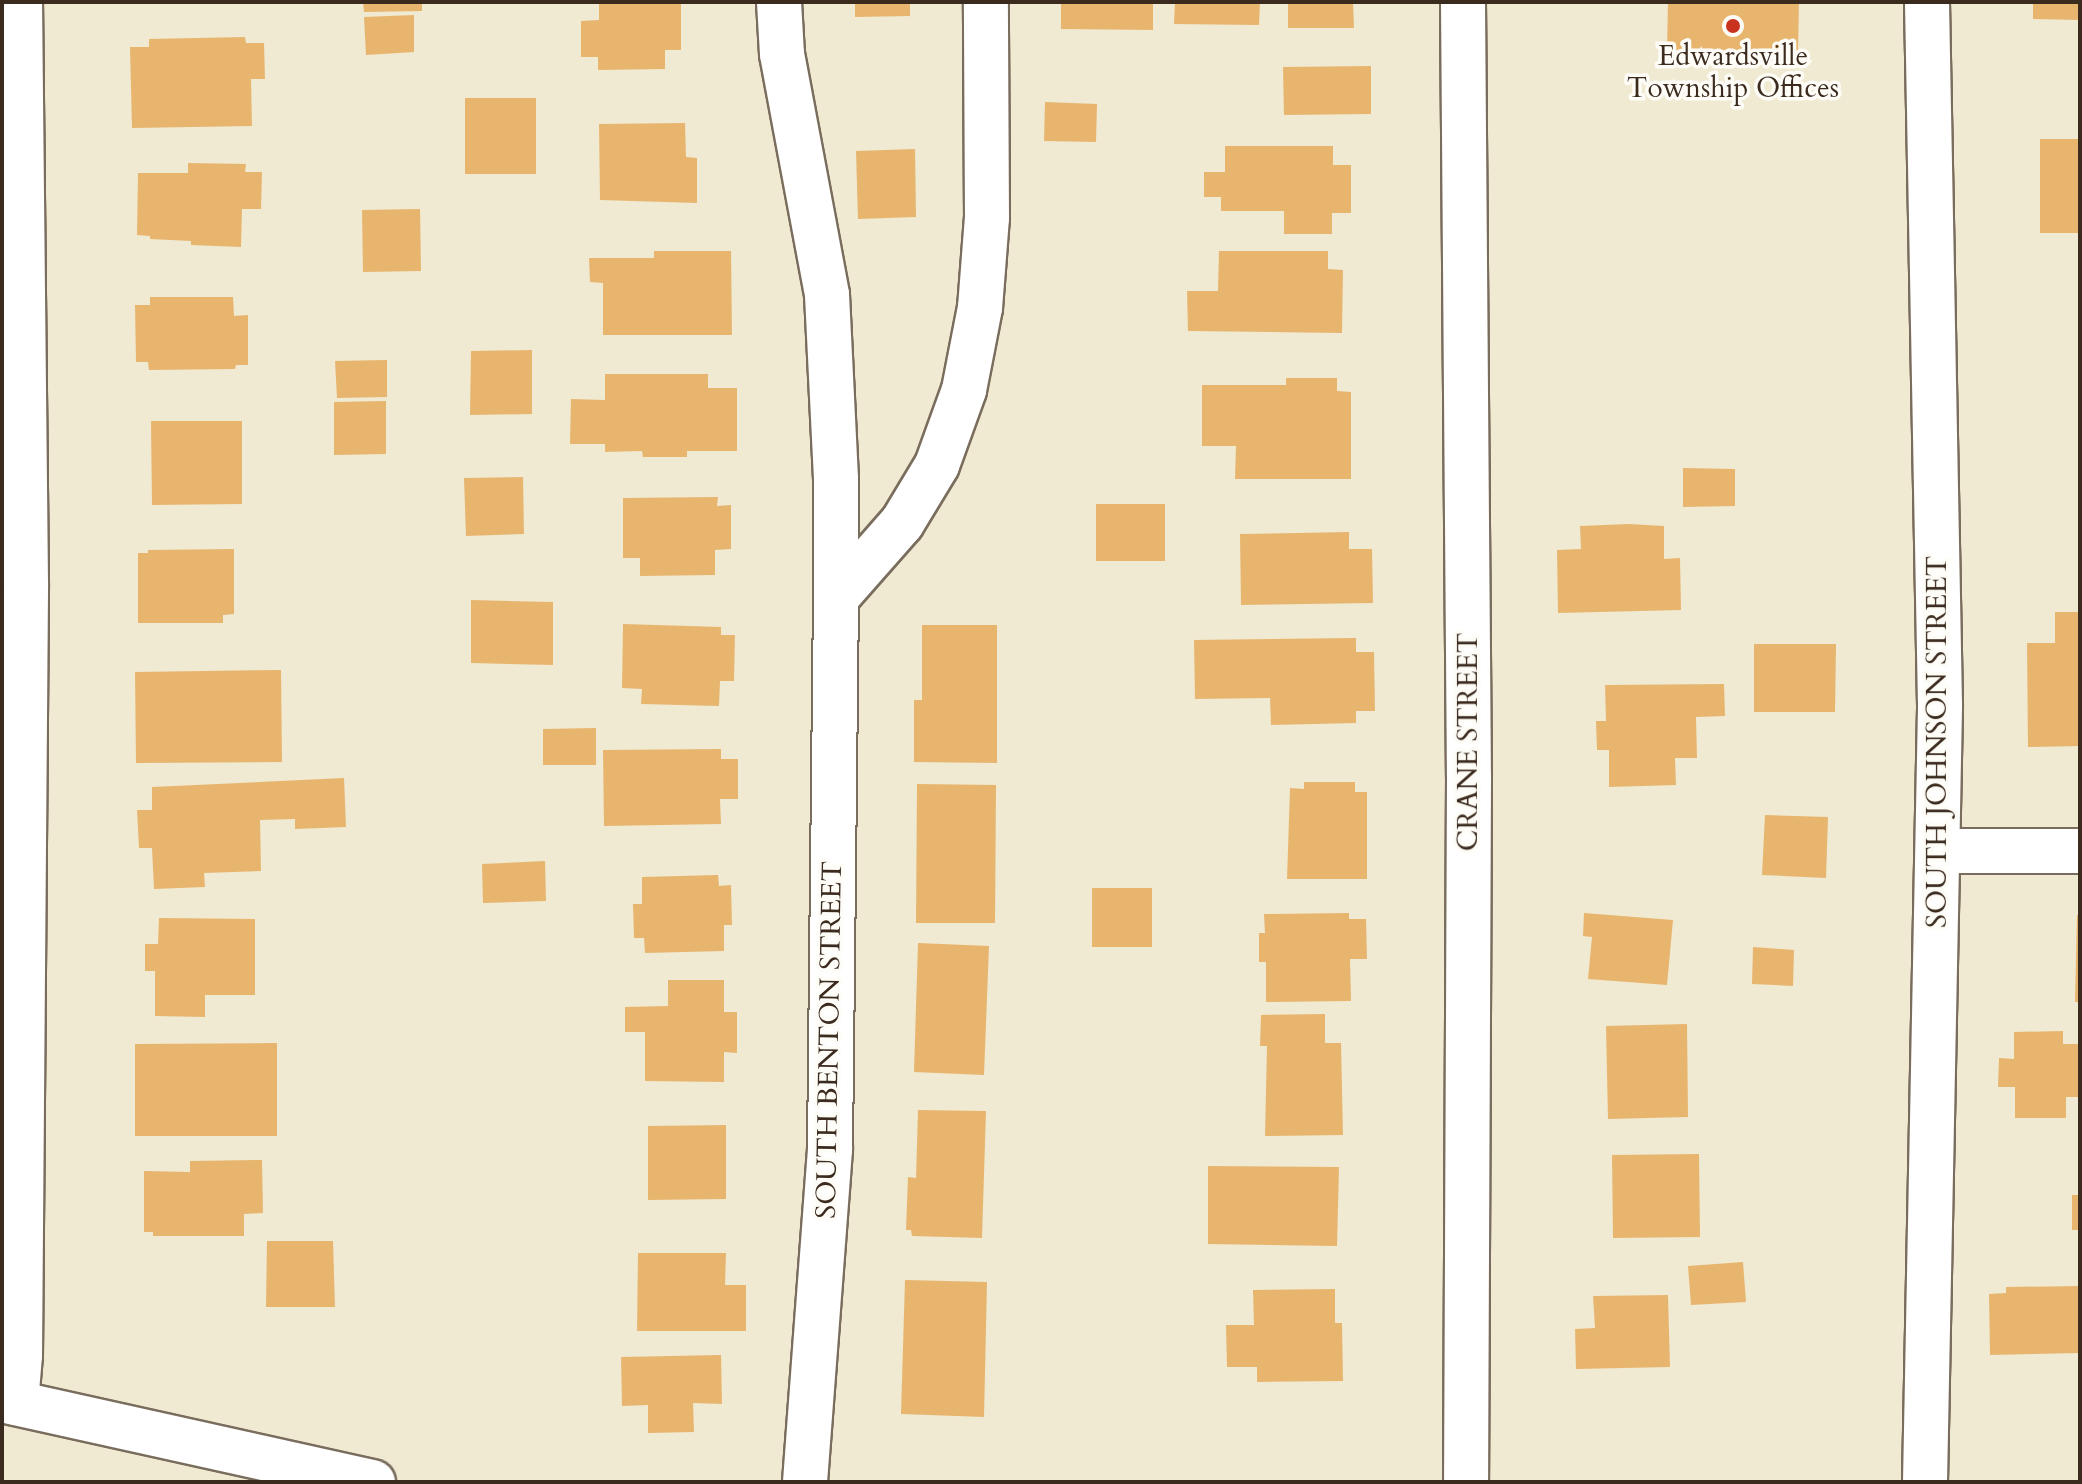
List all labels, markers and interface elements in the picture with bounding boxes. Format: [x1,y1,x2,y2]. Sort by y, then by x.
marker: Edwardsville Township Offices [1724,17,1742,35]
place label: Edwardsville Township Offices [1627,39,1839,105]
street label: SOUTH JOHNSON STREET [1920,556,1954,928]
street label: CRANE STREET [1451,633,1485,851]
street label: SOUTH BENTON STREET [809,861,849,1219]

